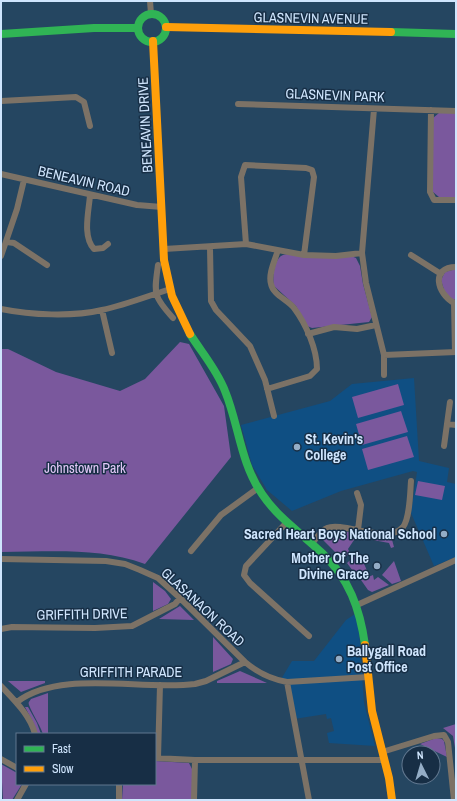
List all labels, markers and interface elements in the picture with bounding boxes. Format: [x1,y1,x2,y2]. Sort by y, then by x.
street label: GLASNEVIN AVENUE [254,8,368,28]
street label: BENEAVIN DRIVE [134,77,156,173]
street label: GLASNEVIN PARK [285,84,385,106]
street label: BENEAVIN ROAD [36,162,132,200]
place label: St. Kevin's College [305,430,363,464]
marker: St. Kevin's College [292,442,302,452]
park label: Johnstown Park [44,459,126,477]
place label: Sacred Heart Boys National School [244,525,436,543]
marker: Sacred Heart Boys National School [439,529,449,539]
place label: Mother Of The Divine Grace [291,549,369,583]
marker: Mother Of The Divine Grace [372,561,382,571]
street label: GLASANAON ROAD [157,564,249,650]
street label: GRIFFITH DRIVE [36,604,128,624]
place label: Ballygall Road Post Office [347,642,426,676]
marker: Ballygall Road Post Office [334,654,344,664]
street label: GRIFFITH PARADE [80,663,182,681]
legend [16,733,156,785]
text: Fast [52,741,71,757]
north arrow [401,745,441,785]
text: N [416,748,424,762]
text: Slow [52,761,74,777]

